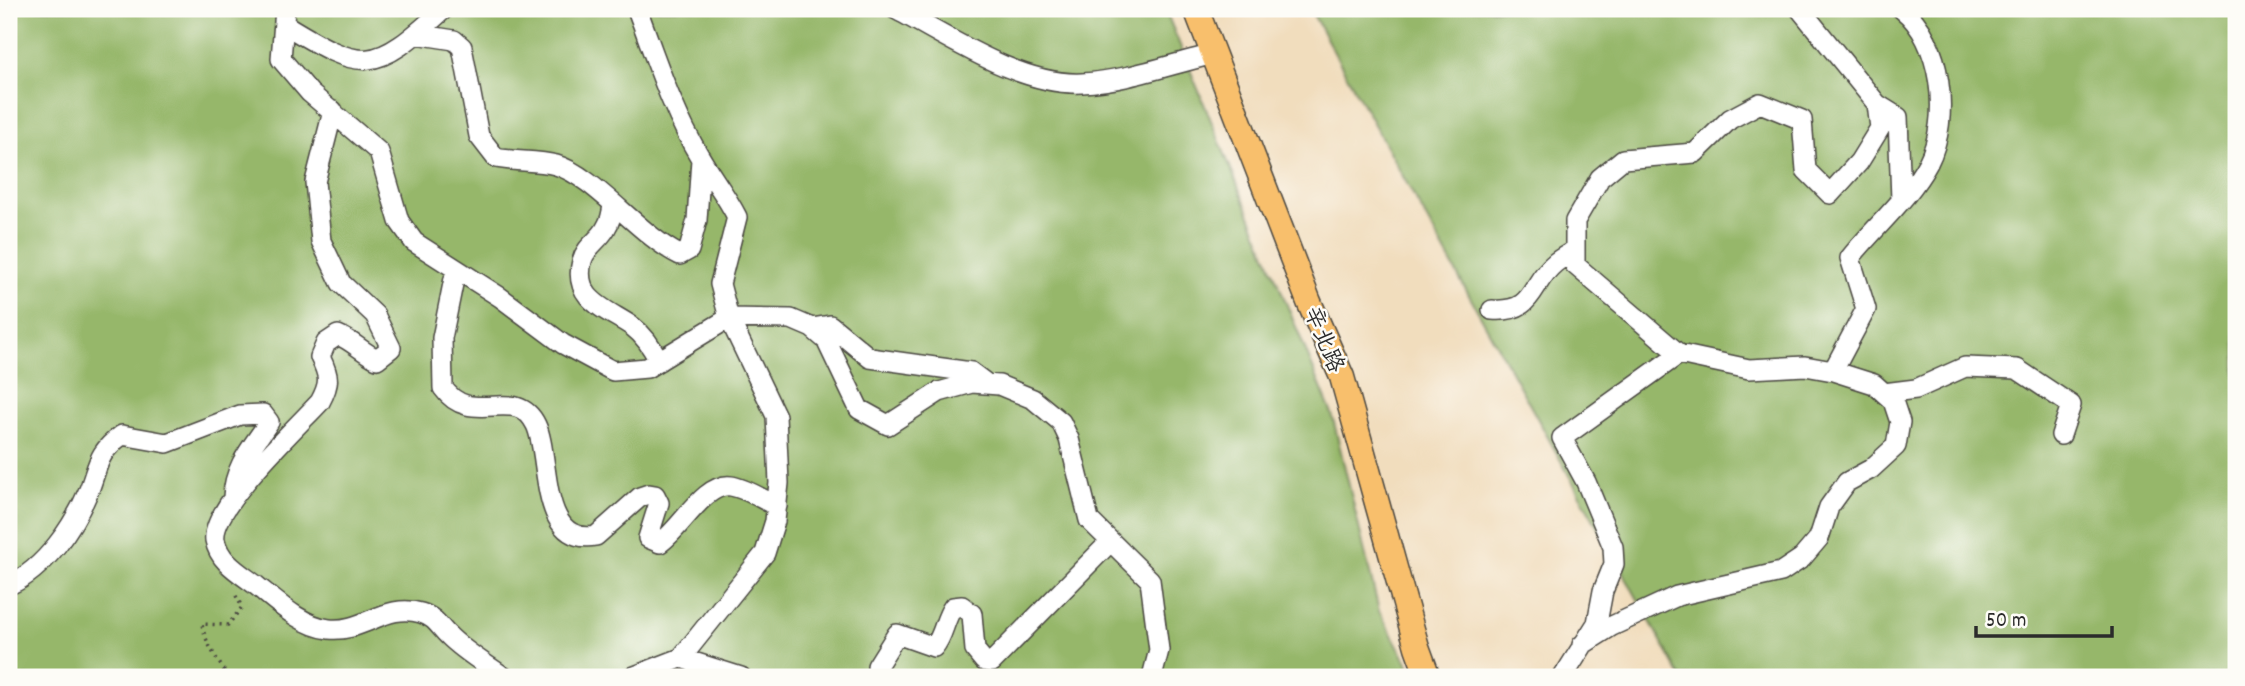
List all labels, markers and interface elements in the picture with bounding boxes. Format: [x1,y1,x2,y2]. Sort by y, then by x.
street label: 辛北路 [1293,302,1350,379]
scale bar [1976,595,2112,639]
text: 50 m [1986,607,2026,637]

